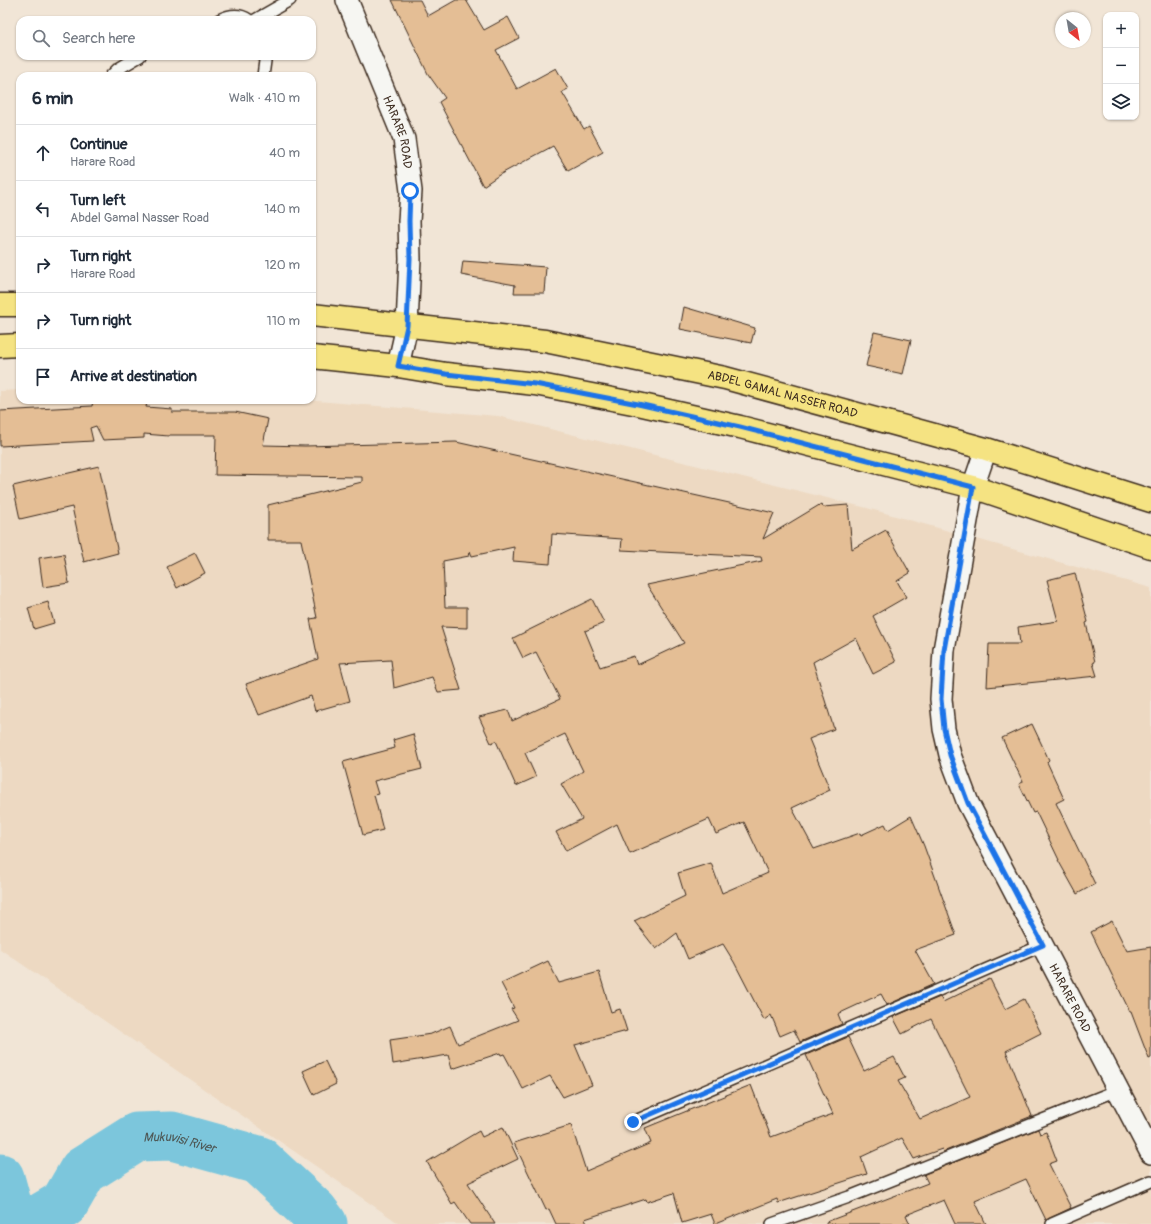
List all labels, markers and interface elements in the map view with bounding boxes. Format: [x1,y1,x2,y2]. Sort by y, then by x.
north arrow [1055,12,1091,48]
map controls [1103,12,1139,120]
button: + [1103,12,1139,48]
search box [16,16,316,60]
icon: search [30,27,52,49]
text: Search here [62,29,135,48]
button: − [1103,48,1139,84]
button: layers [1103,84,1139,120]
text: 6 min [32,88,73,109]
text: Walk · 410 m [229,90,300,106]
street label: HARARE ROAD [379,94,415,170]
text: Continue [70,135,128,154]
icon: ahead [32,142,54,164]
text: 40 m [269,145,300,161]
text: Harare Road [70,154,136,170]
route start [401,182,419,200]
text: Turn left [70,191,126,210]
icon: left [32,198,54,220]
text: 140 m [264,201,300,217]
text: Abdel Gamal Nasser Road [70,210,209,226]
text: Turn right [70,247,131,266]
icon: right [32,254,54,276]
text: 120 m [264,257,300,273]
text: Harare Road [70,266,136,282]
icon: right [32,310,54,332]
text: Turn right [70,311,131,330]
text: 110 m [267,313,300,329]
icon: arrive [32,366,54,388]
text: Arrive at destination [70,367,197,386]
street label: ABDEL GAMAL NASSER ROAD [706,368,860,422]
street label: HARARE ROAD [1045,961,1094,1036]
route end [624,1113,642,1131]
water label: Mukuvisi River [143,1129,220,1157]

